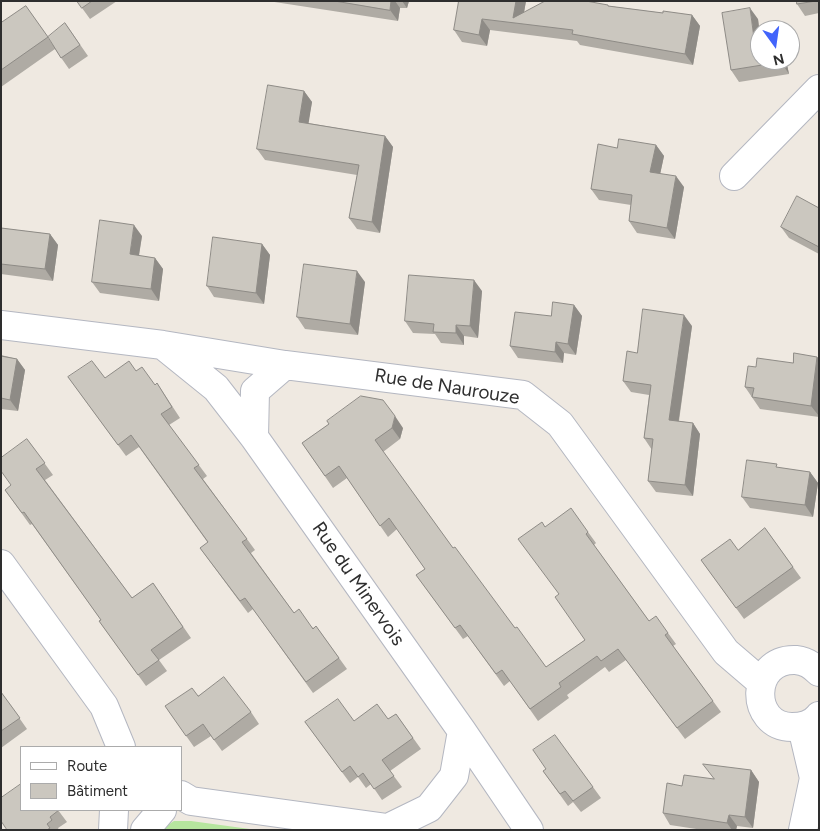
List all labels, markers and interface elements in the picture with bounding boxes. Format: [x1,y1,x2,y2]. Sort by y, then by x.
north arrow [750,20,800,70]
text: N [771,50,786,69]
street label: Rue de Naurouze [373,364,521,410]
street label: Rue du Minervois [307,518,409,650]
legend [20,746,182,811]
text: Route [67,757,107,775]
text: Bâtiment [67,782,128,800]

